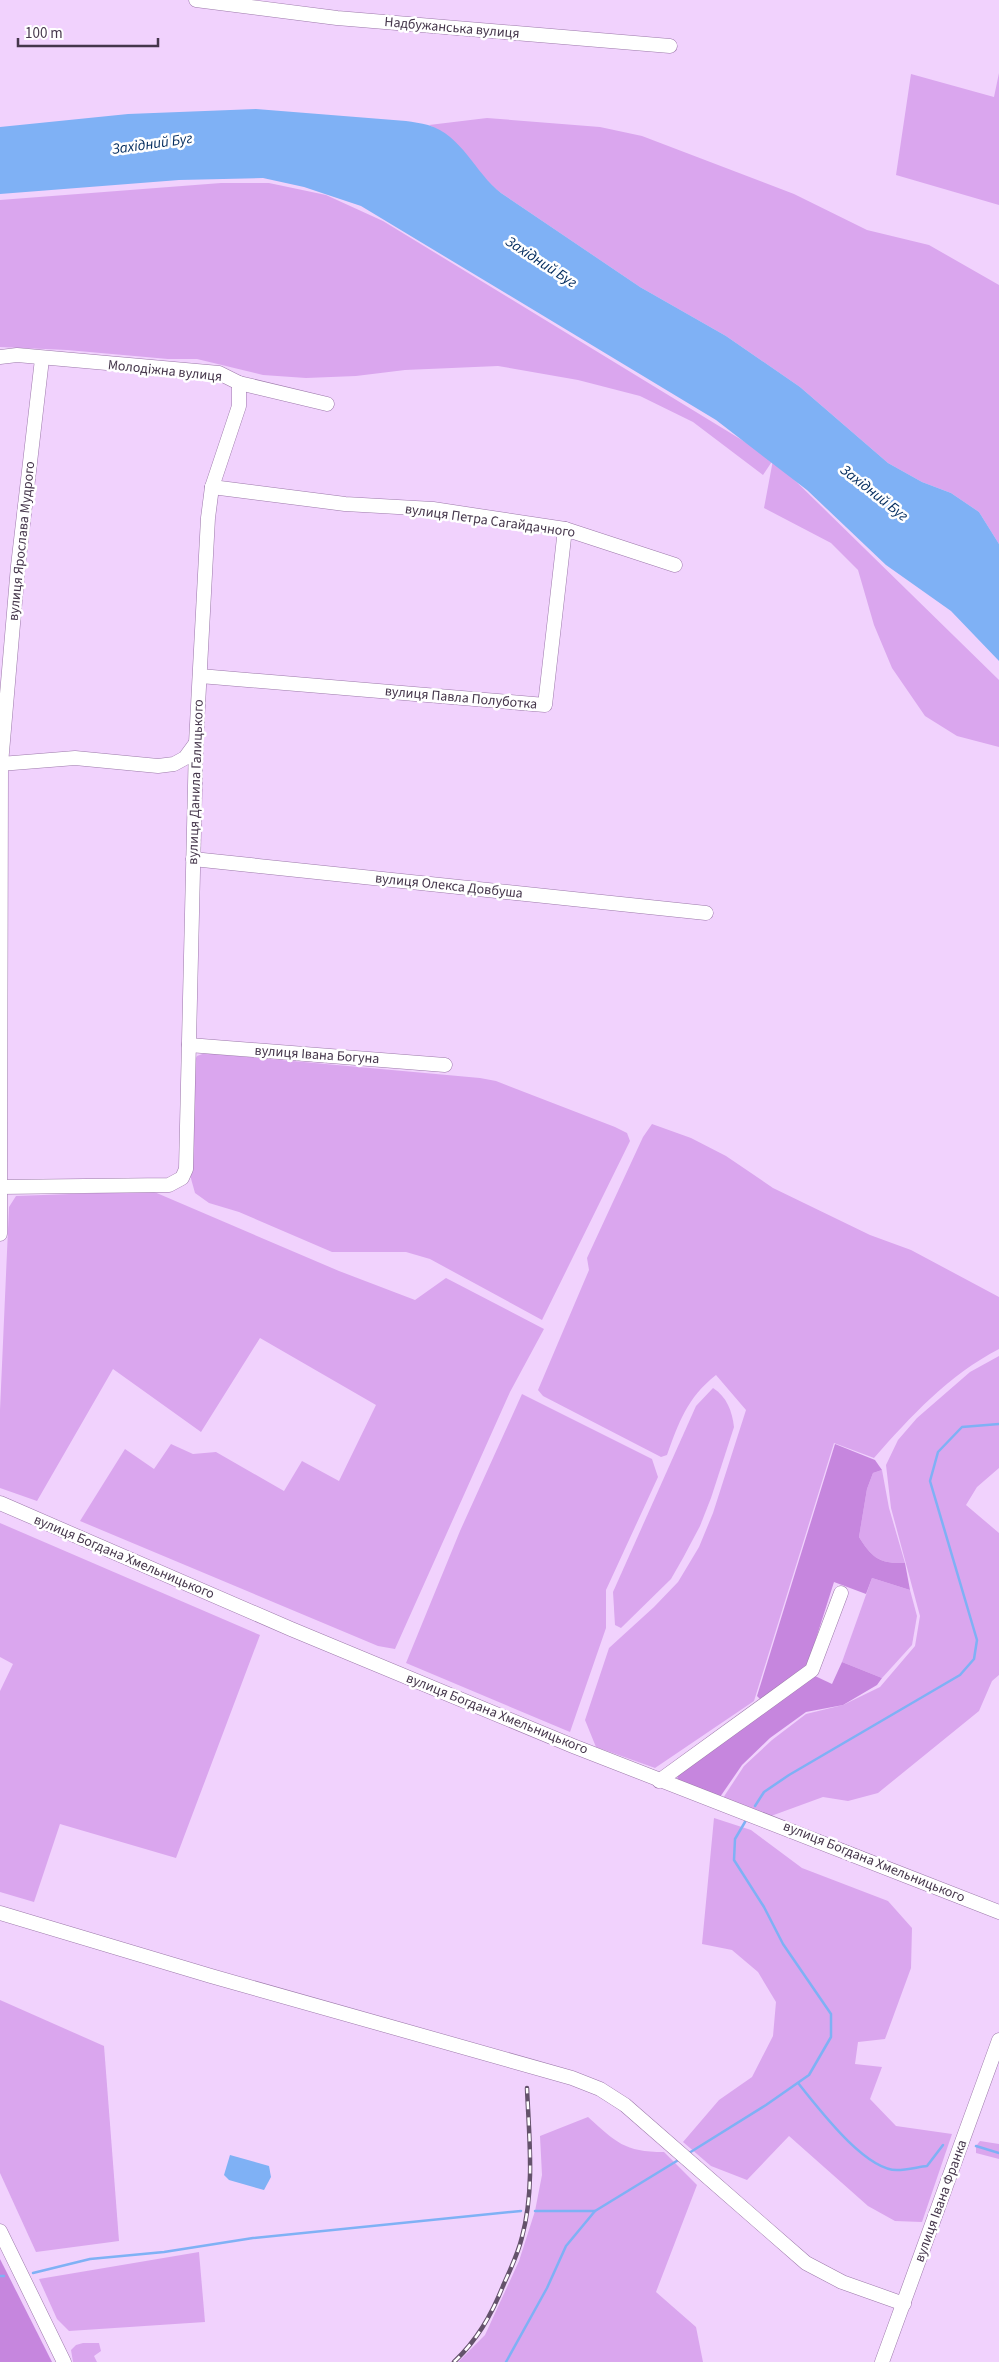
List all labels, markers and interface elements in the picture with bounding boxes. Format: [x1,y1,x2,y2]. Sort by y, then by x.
street label: Надбужанська вулиця [384,12,520,44]
scale bar [18,15,158,47]
text: 100 m [25,23,63,44]
water label: Західний Буг [110,128,194,160]
water label: Західний Буг [501,231,581,293]
street label: Молодіжна вулиця [107,355,223,387]
street label: вулиця Ярослава Мудрого [4,460,40,622]
water label: Західний Буг [836,460,913,526]
street label: вулиця Петра Сагайдачного [404,499,576,543]
street label: вулиця Павла Полуботка [384,681,538,715]
street label: вулиця Данила Галицького [183,699,209,865]
street label: вулиця Олекса Довбуша [374,868,524,904]
street label: вулиця Івана Богуна [254,1041,380,1069]
street label: вулиця Богдана Хмельницького [31,1510,217,1604]
street label: вулиця Богдана Хмельницького [403,1668,591,1760]
street label: вулиця Богдана Хмельницького [780,1816,968,1908]
street label: вулиця Івана Франка [910,2137,972,2265]

